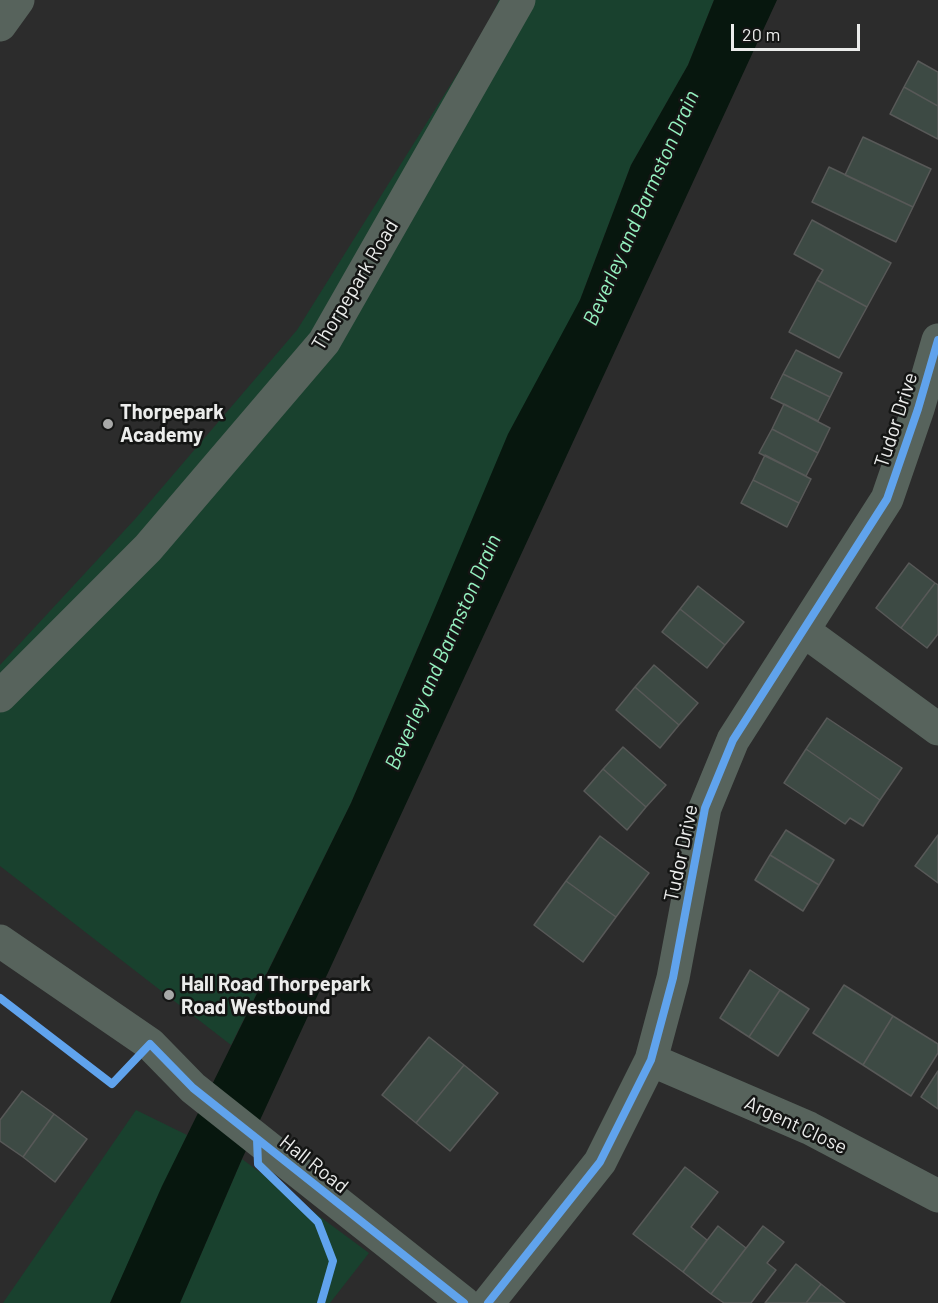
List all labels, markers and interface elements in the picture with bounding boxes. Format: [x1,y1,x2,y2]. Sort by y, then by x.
scale bar [734,12,863,50]
text: 20 m [742,23,780,45]
water label: Beverley and Barmston Drain [578,87,704,329]
street label: Thorpepark Road [306,215,404,355]
street label: Tudor Drive [869,369,923,471]
place label: Thorpepark Academy [120,400,224,447]
marker: Thorpepark Academy [101,417,115,431]
water label: Beverley and Barmston Drain [380,531,506,773]
street label: Tudor Drive [659,802,703,904]
place label: Hall Road Thorpepark Road Westbound [181,972,371,1019]
marker: Hall Road Thorpepark Road Westbound [162,988,176,1002]
street label: Argent Close [741,1091,851,1159]
street label: Hall Road [275,1130,353,1198]

